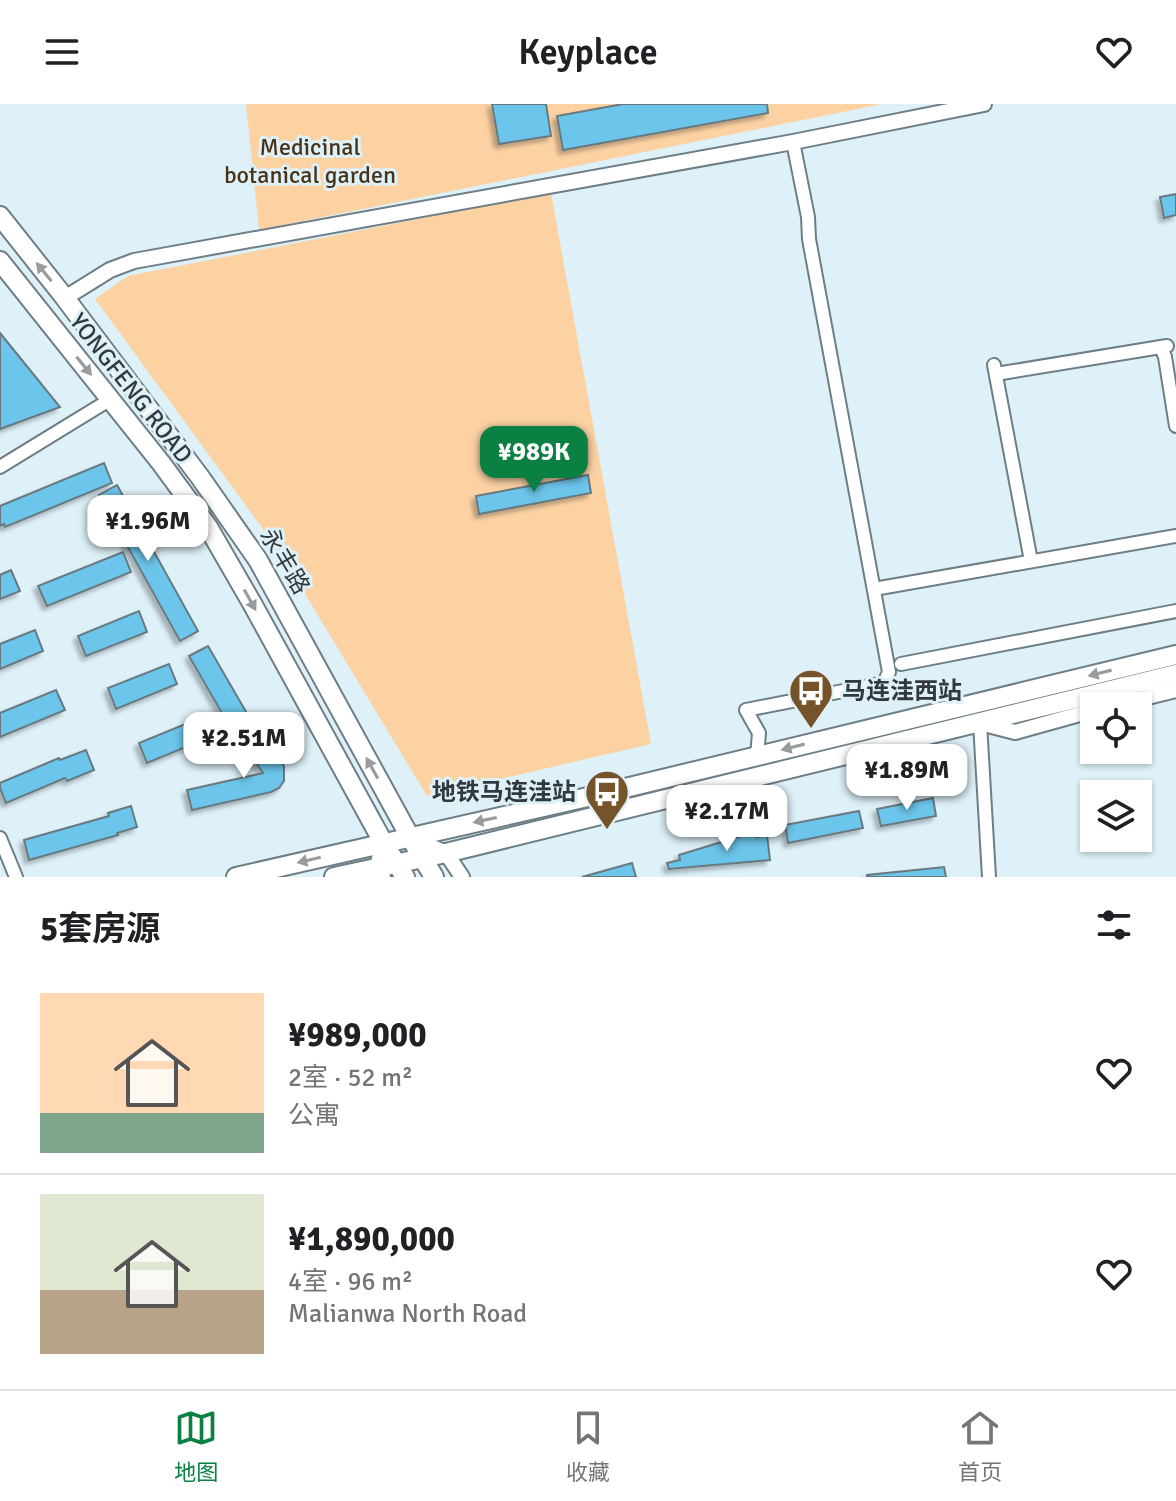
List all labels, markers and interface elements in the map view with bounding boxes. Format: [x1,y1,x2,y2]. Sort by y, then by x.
icon: menu [40,30,84,74]
text: Keyplace [518,30,658,75]
icon: heart [1092,30,1136,74]
park label: Medicinal botanical garden [224,132,396,190]
one-way arrow [37,262,53,282]
street label: YONGFENG ROAD [63,307,199,469]
one-way arrow [75,356,92,376]
pin: ¥989K [478,426,590,494]
text: ¥989K [498,436,570,468]
pin: ¥1.96M [83,495,213,563]
text: ¥1.96M [105,505,191,537]
street label: 永丰路 [254,522,316,600]
one-way arrow [243,589,257,611]
bus stop icon: 马连洼西站 [787,667,835,730]
one-way arrow [1087,667,1112,679]
place label: 马连洼西站 [842,676,962,706]
map controls [1080,692,1152,852]
button: locate [1080,692,1152,764]
pin: ¥2.51M [179,712,309,780]
text: ¥2.51M [201,722,287,754]
one-way arrow [780,742,805,754]
pin: ¥1.89M [842,744,972,812]
text: ¥1.89M [864,754,950,786]
one-way arrow [366,757,380,779]
bus stop icon: 地铁马连洼站 [583,768,631,831]
place label: 地铁马连洼站 [432,777,576,807]
button: layers [1080,780,1152,852]
pin: ¥2.17M [662,785,792,853]
text: ¥2.17M [684,795,770,827]
one-way arrow [473,814,498,827]
one-way arrow [296,854,321,867]
icon: filters [1092,903,1136,947]
text: 5套房源 [40,908,160,950]
text: ¥989,000 [288,1014,427,1056]
icon: home [104,1025,200,1121]
icon: heart [1092,1051,1136,1095]
text: 2室 · 52 m² [288,1062,413,1094]
text: 公寓 [288,1100,340,1132]
text: ¥1,890,000 [288,1218,455,1260]
icon: home [104,1226,200,1322]
icon: heart [1092,1252,1136,1296]
text: 4室 · 96 m² [288,1266,413,1298]
text: Malianwa North Road [288,1298,527,1330]
tab: 地图 [174,1406,218,1486]
tab: 收藏 [566,1406,610,1486]
tab: 首页 [958,1406,1002,1486]

